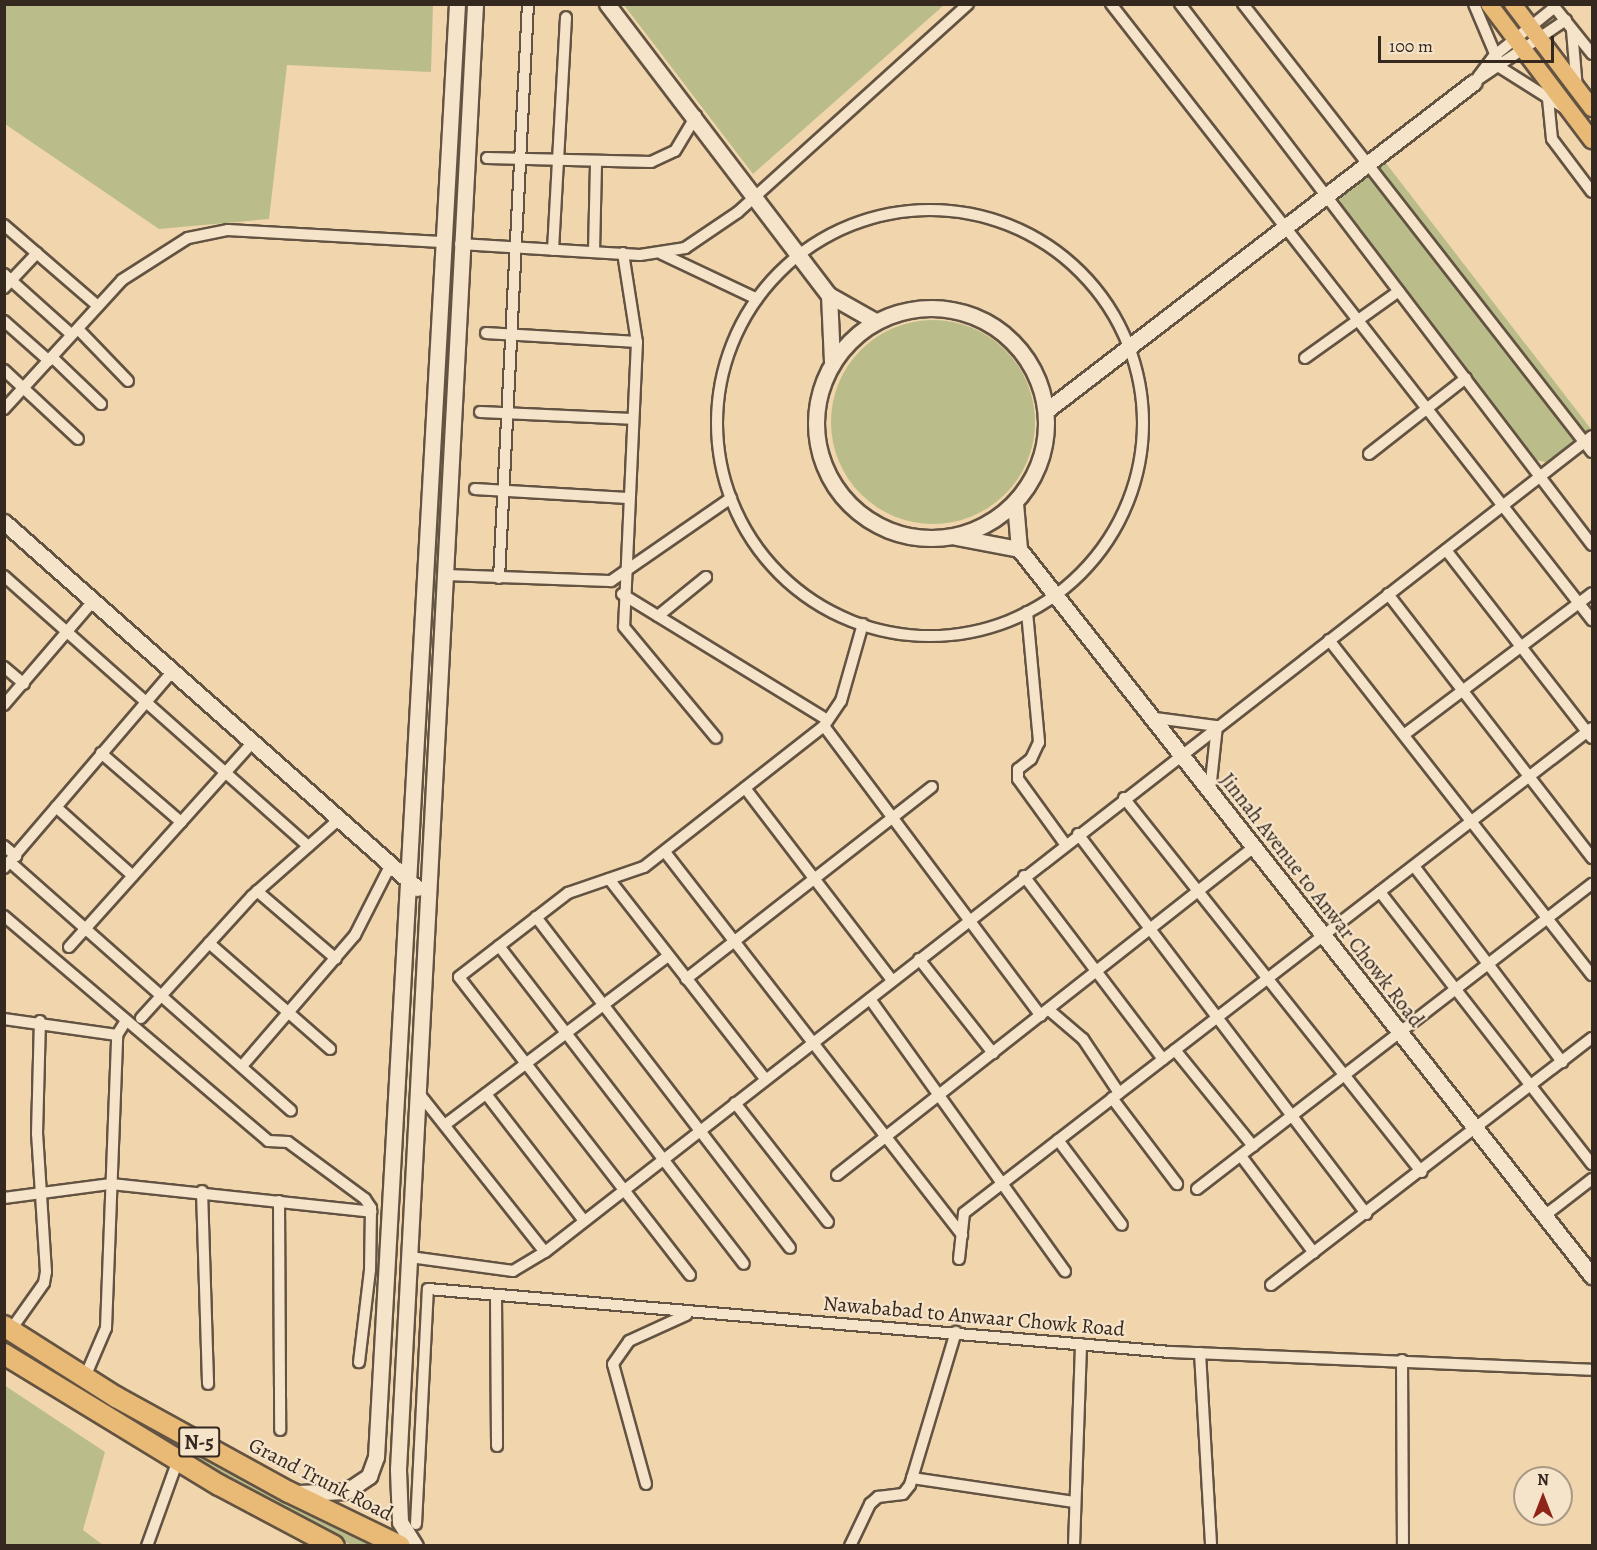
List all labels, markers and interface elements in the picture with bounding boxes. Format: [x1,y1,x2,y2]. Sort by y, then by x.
scale bar [1381,24,1556,62]
text: 100 m [1389,34,1433,58]
street label: Jinnah Avenue to Anwar Chowk Road [1215,768,1429,1032]
street label: Nawababad to Anwaar Chowk Road [822,1290,1126,1342]
road number: N-5 [178,1425,220,1459]
street label: Grand Trunk Road [245,1432,397,1526]
north arrow [1513,1466,1573,1526]
text: N [1537,1469,1549,1491]

